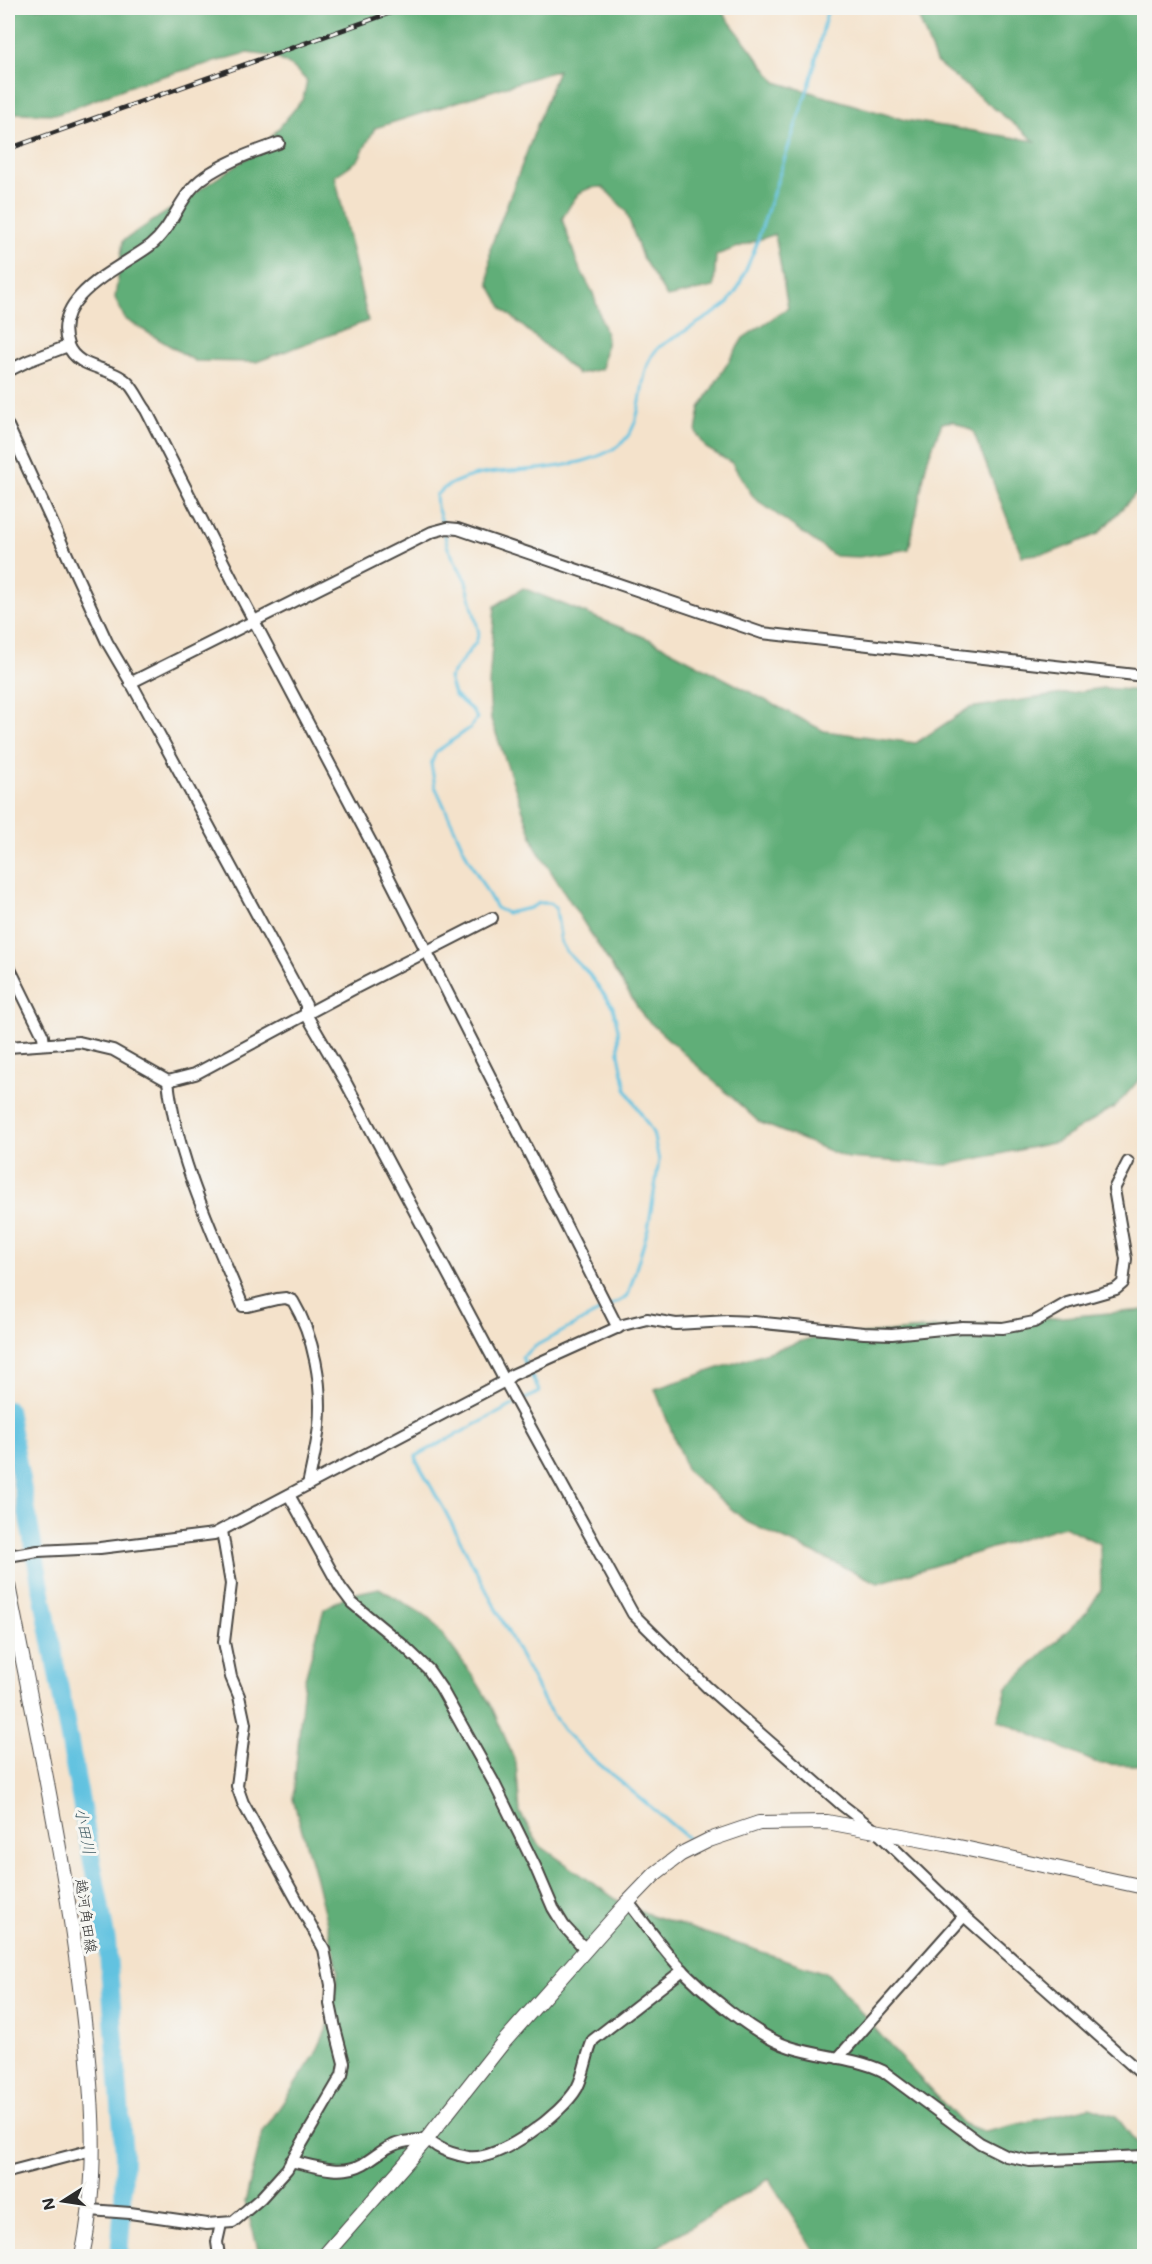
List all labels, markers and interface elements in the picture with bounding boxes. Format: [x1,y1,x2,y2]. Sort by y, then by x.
water label: 小田川 [71,1805,101,1857]
street label: 越河角田線 [72,1877,102,1955]
north arrow [33,2171,93,2231]
text: N [36,2196,59,2212]

